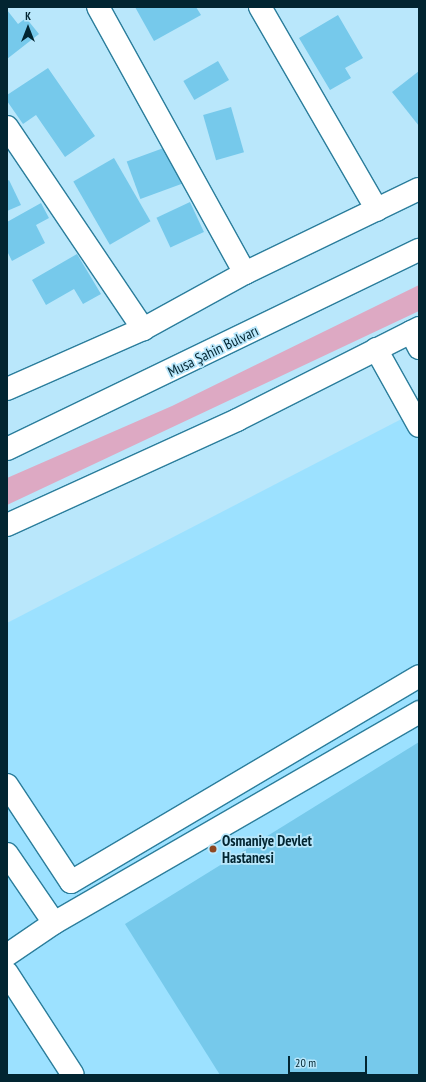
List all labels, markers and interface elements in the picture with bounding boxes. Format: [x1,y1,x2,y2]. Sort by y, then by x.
north arrow [8,8,48,48]
text: K [25,9,31,23]
street label: Musa Şahin Bulvarı [165,321,261,381]
place label: Osmaniye Devlet Hastanesi [222,831,312,866]
marker: Osmaniye Devlet Hastanesi [207,843,219,855]
scale bar [290,1048,369,1074]
text: 20 m [295,1055,316,1070]

